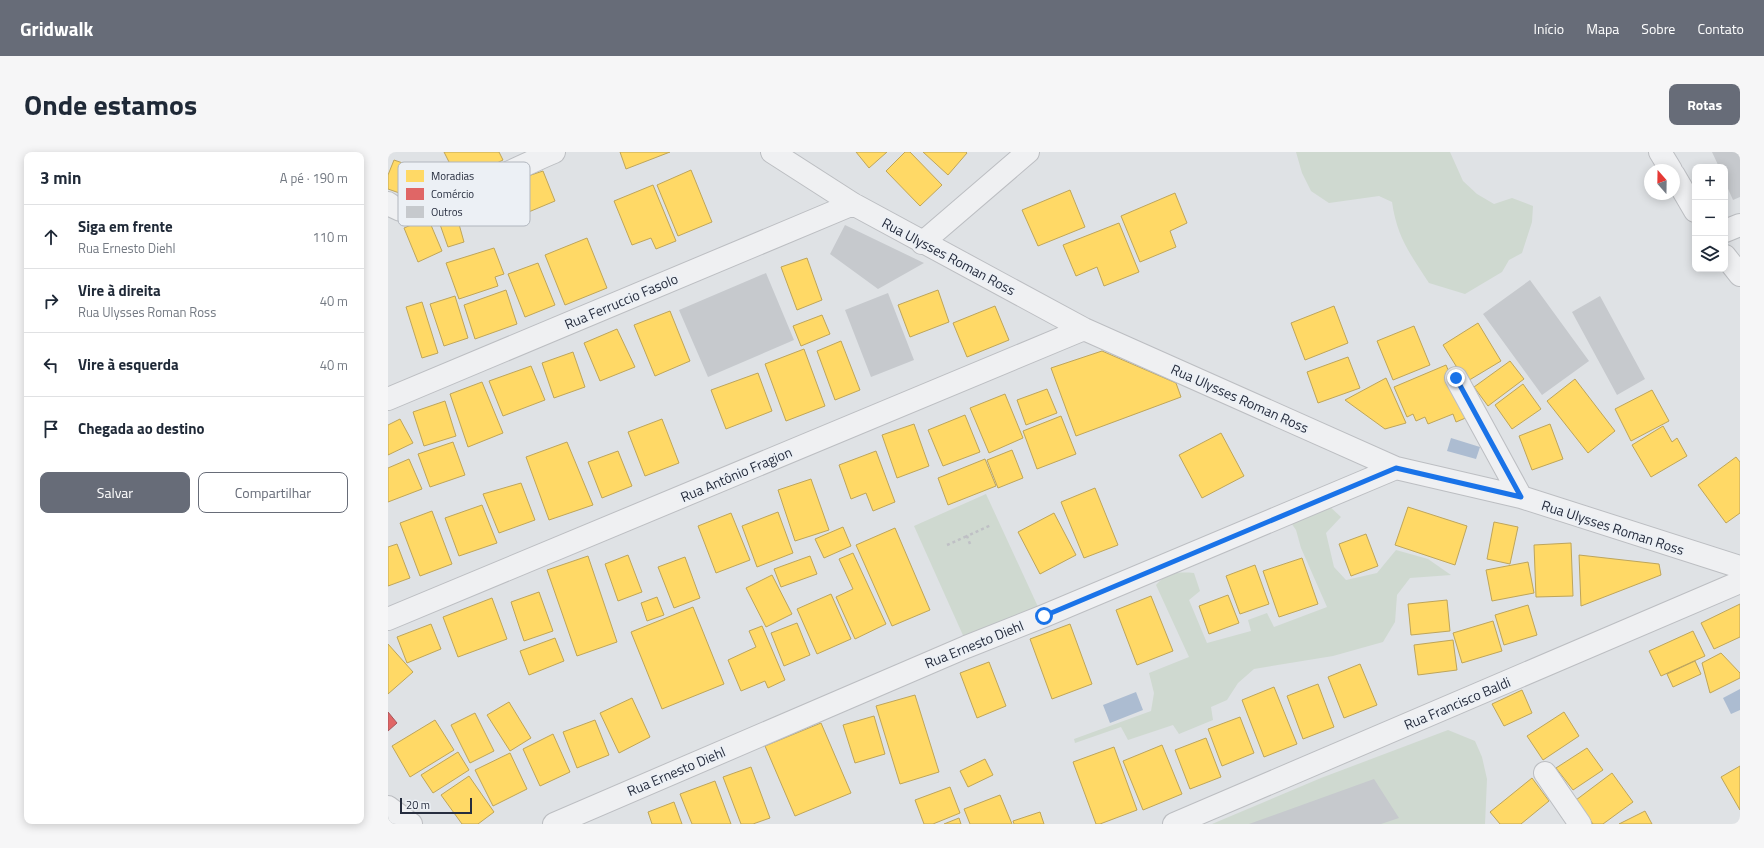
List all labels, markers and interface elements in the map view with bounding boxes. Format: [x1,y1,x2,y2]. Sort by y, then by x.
text: Gridwalk [20,14,93,43]
text: Início [1534,18,1564,39]
text: Mapa [1586,18,1619,39]
text: Sobre [1641,18,1675,39]
text: Contato [1697,18,1744,39]
text: Onde estamos [24,83,197,126]
button: Rotas [1669,84,1740,125]
legend [398,162,530,226]
north arrow [1644,164,1680,200]
map controls [1692,164,1728,272]
button: + [1692,164,1728,200]
text: 3 min [40,165,81,191]
text: A pé · 190 m [280,168,348,188]
text: Moradias [431,168,474,184]
text: Comércio [431,186,474,202]
button: − [1692,200,1728,236]
text: Outros [431,204,463,220]
street label: Rua Ulysses Roman Ross [878,212,1020,300]
text: Siga em frente [78,215,173,238]
icon: ahead [40,226,62,248]
text: 110 m [312,227,348,247]
button: layers [1692,236,1728,272]
text: Rua Ernesto Diehl [78,238,176,258]
street label: Rua Ferruccio Fasolo [561,268,681,334]
text: Vire à direita [78,279,161,302]
icon: right [40,290,62,312]
text: 40 m [320,291,348,311]
text: Rua Ulysses Roman Ross [78,302,216,322]
text: Vire à esquerda [78,353,179,376]
icon: left [40,354,62,376]
text: 40 m [320,355,348,375]
street label: Rua Ulysses Roman Ross [1168,358,1312,438]
route end [1447,369,1465,387]
text: Chegada ao destino [78,417,204,440]
icon: arrive [40,418,62,440]
street label: Rua Antônio Fragion [677,441,795,507]
button: Salvar [40,472,190,513]
button: Compartilhar [198,472,348,513]
street label: Rua Ulysses Roman Ross [1539,494,1687,560]
route start [1035,607,1053,625]
street label: Rua Ernesto Diehl [921,615,1027,673]
street label: Rua Francisco Baldi [1400,671,1514,735]
street label: Rua Ernesto Diehl [624,741,728,801]
scale bar [400,796,472,815]
text: 20 m [406,797,430,813]

